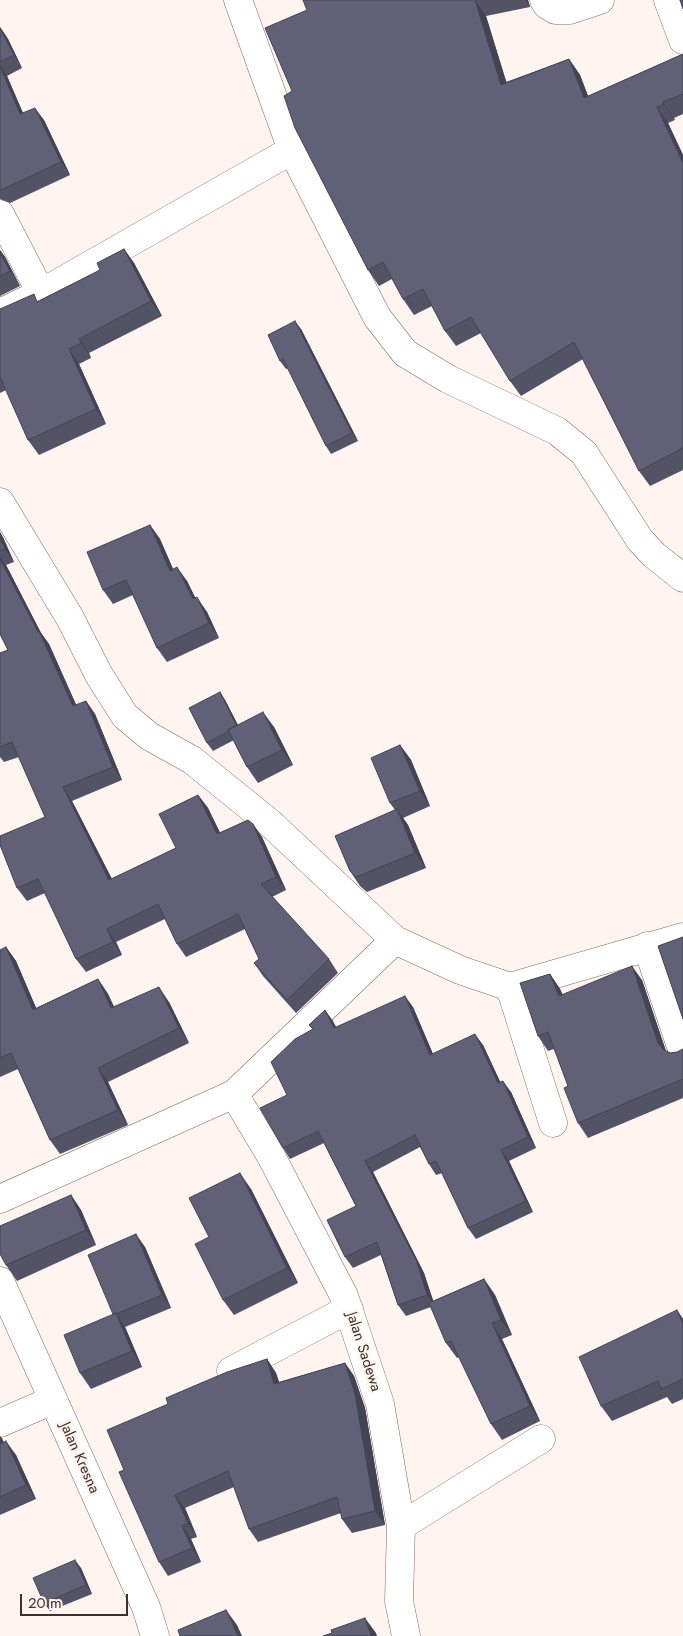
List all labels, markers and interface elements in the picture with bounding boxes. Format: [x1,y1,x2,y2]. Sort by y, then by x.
street label: Jalan Sadewa [342,1310,384,1394]
street label: Jalan Kresna [55,1420,103,1496]
scale bar [22,1584,130,1616]
text: 20 m [28,1592,62,1614]

